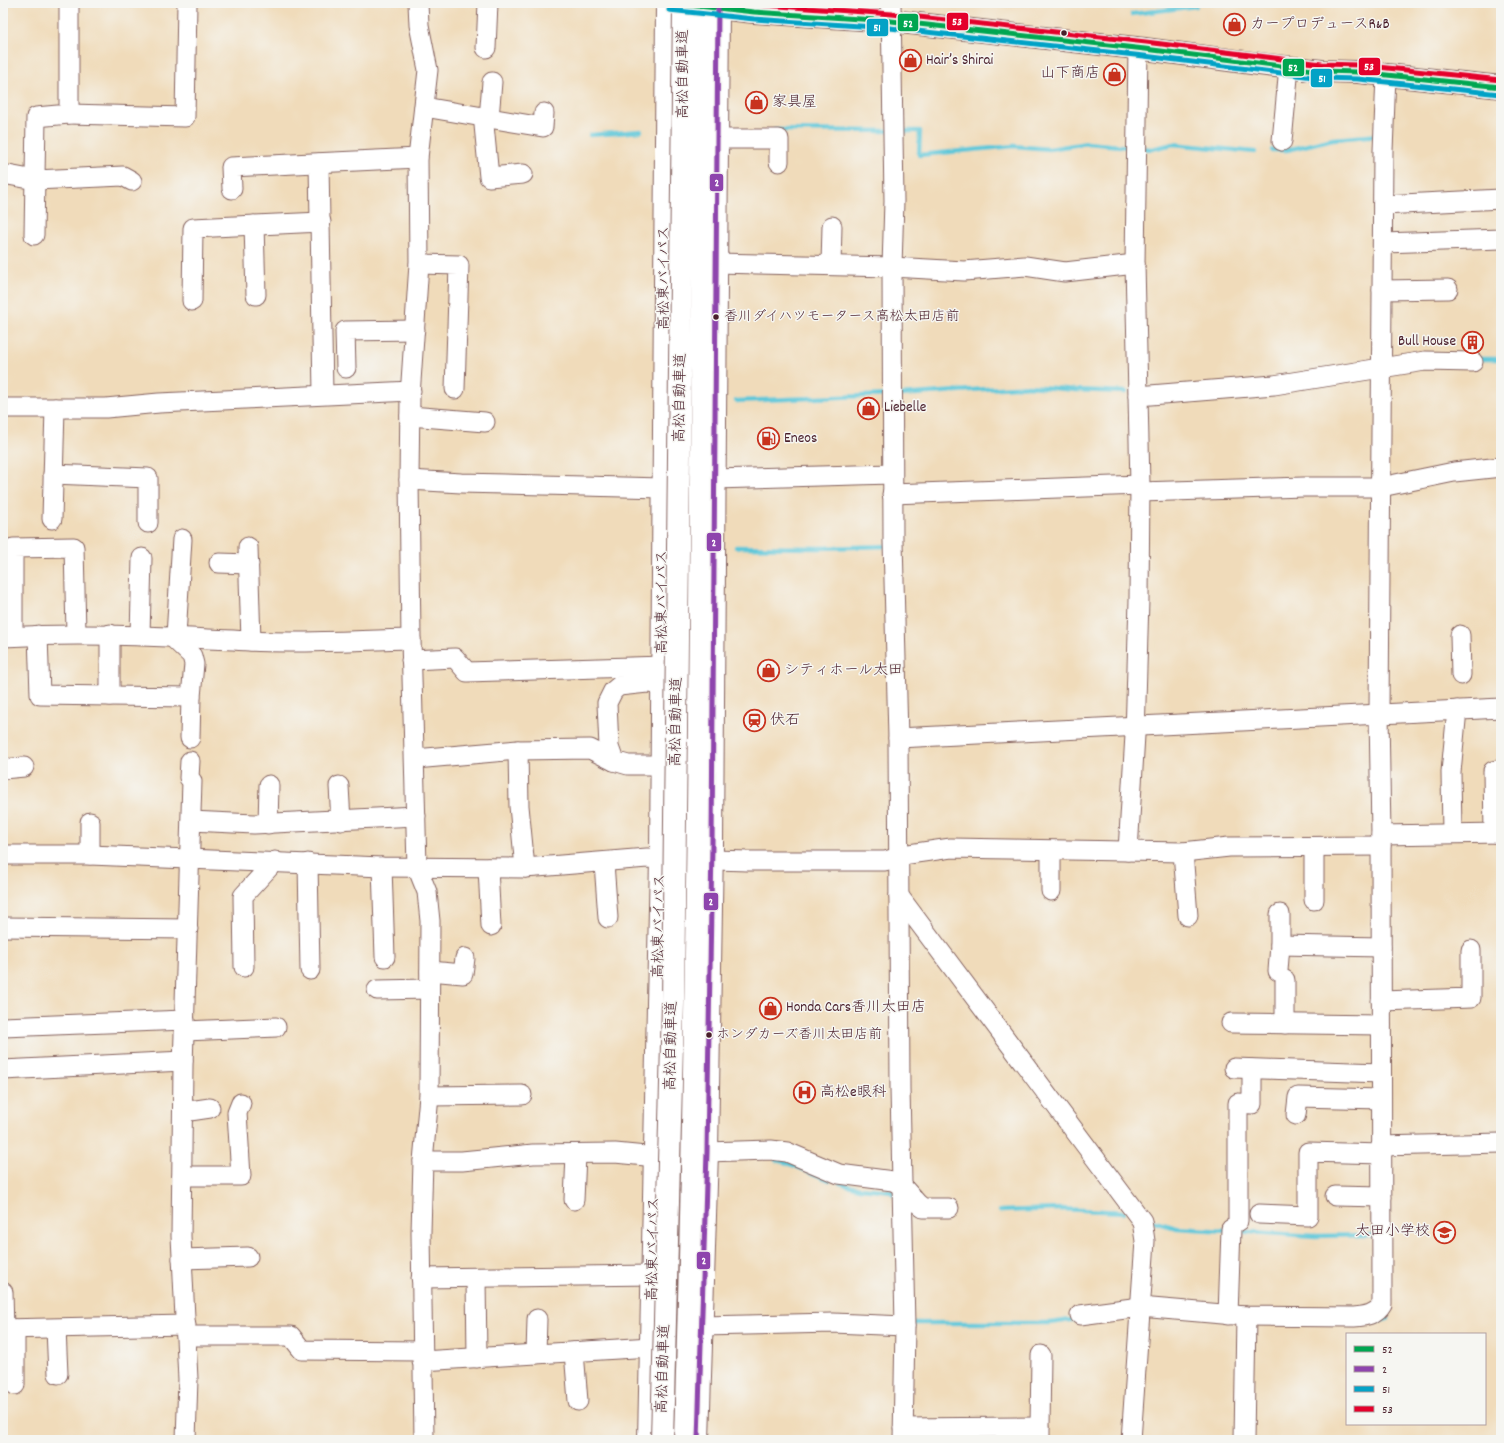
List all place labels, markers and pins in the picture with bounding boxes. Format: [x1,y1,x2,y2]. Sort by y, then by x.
shop icon: カープロデュースR&B [1222,12,1248,38]
place label: カープロデュースR&B [1250,14,1390,36]
unlabelled marker [1059,28,1069,38]
shop icon: Hair’s Shirai [898,48,924,74]
place label: Hair’s Shirai [926,50,994,72]
shop icon: 山下商店 [1102,61,1128,87]
place label: 山下商店 [1040,63,1100,85]
shop icon: 家具屋 [744,90,770,116]
place label: 家具屋 [772,92,817,114]
place label: 香川ダイハツモータース高松太田店前 [724,307,959,327]
marker: 香川ダイハツモータース高松太田店前 [711,312,721,322]
building icon: Bull House [1459,329,1485,355]
place label: Bull House [1398,331,1456,353]
shop icon: Liebelle [856,395,882,421]
place label: Liebelle [884,397,927,419]
fuel station icon: Eneos [755,426,781,452]
place label: Eneos [784,428,817,450]
shop icon: シティホール太田 [755,658,781,684]
place label: シティホール太田 [784,660,903,682]
station icon: 伏石 [742,708,768,734]
place label: 伏石 [770,710,800,732]
shop icon: Honda Cars香川太田店 [757,995,783,1021]
place label: Honda Cars香川太田店 [786,997,926,1019]
place label: ホンダカーズ香川太田店前 [716,1025,882,1045]
marker: ホンダカーズ香川太田店前 [704,1030,714,1040]
hospital icon: 高松e眼科 [792,1080,818,1106]
place label: 高松e眼科 [820,1082,887,1104]
school or university icon: 太田小学校 [1432,1219,1458,1245]
place label: 太田小学校 [1355,1221,1430,1243]

